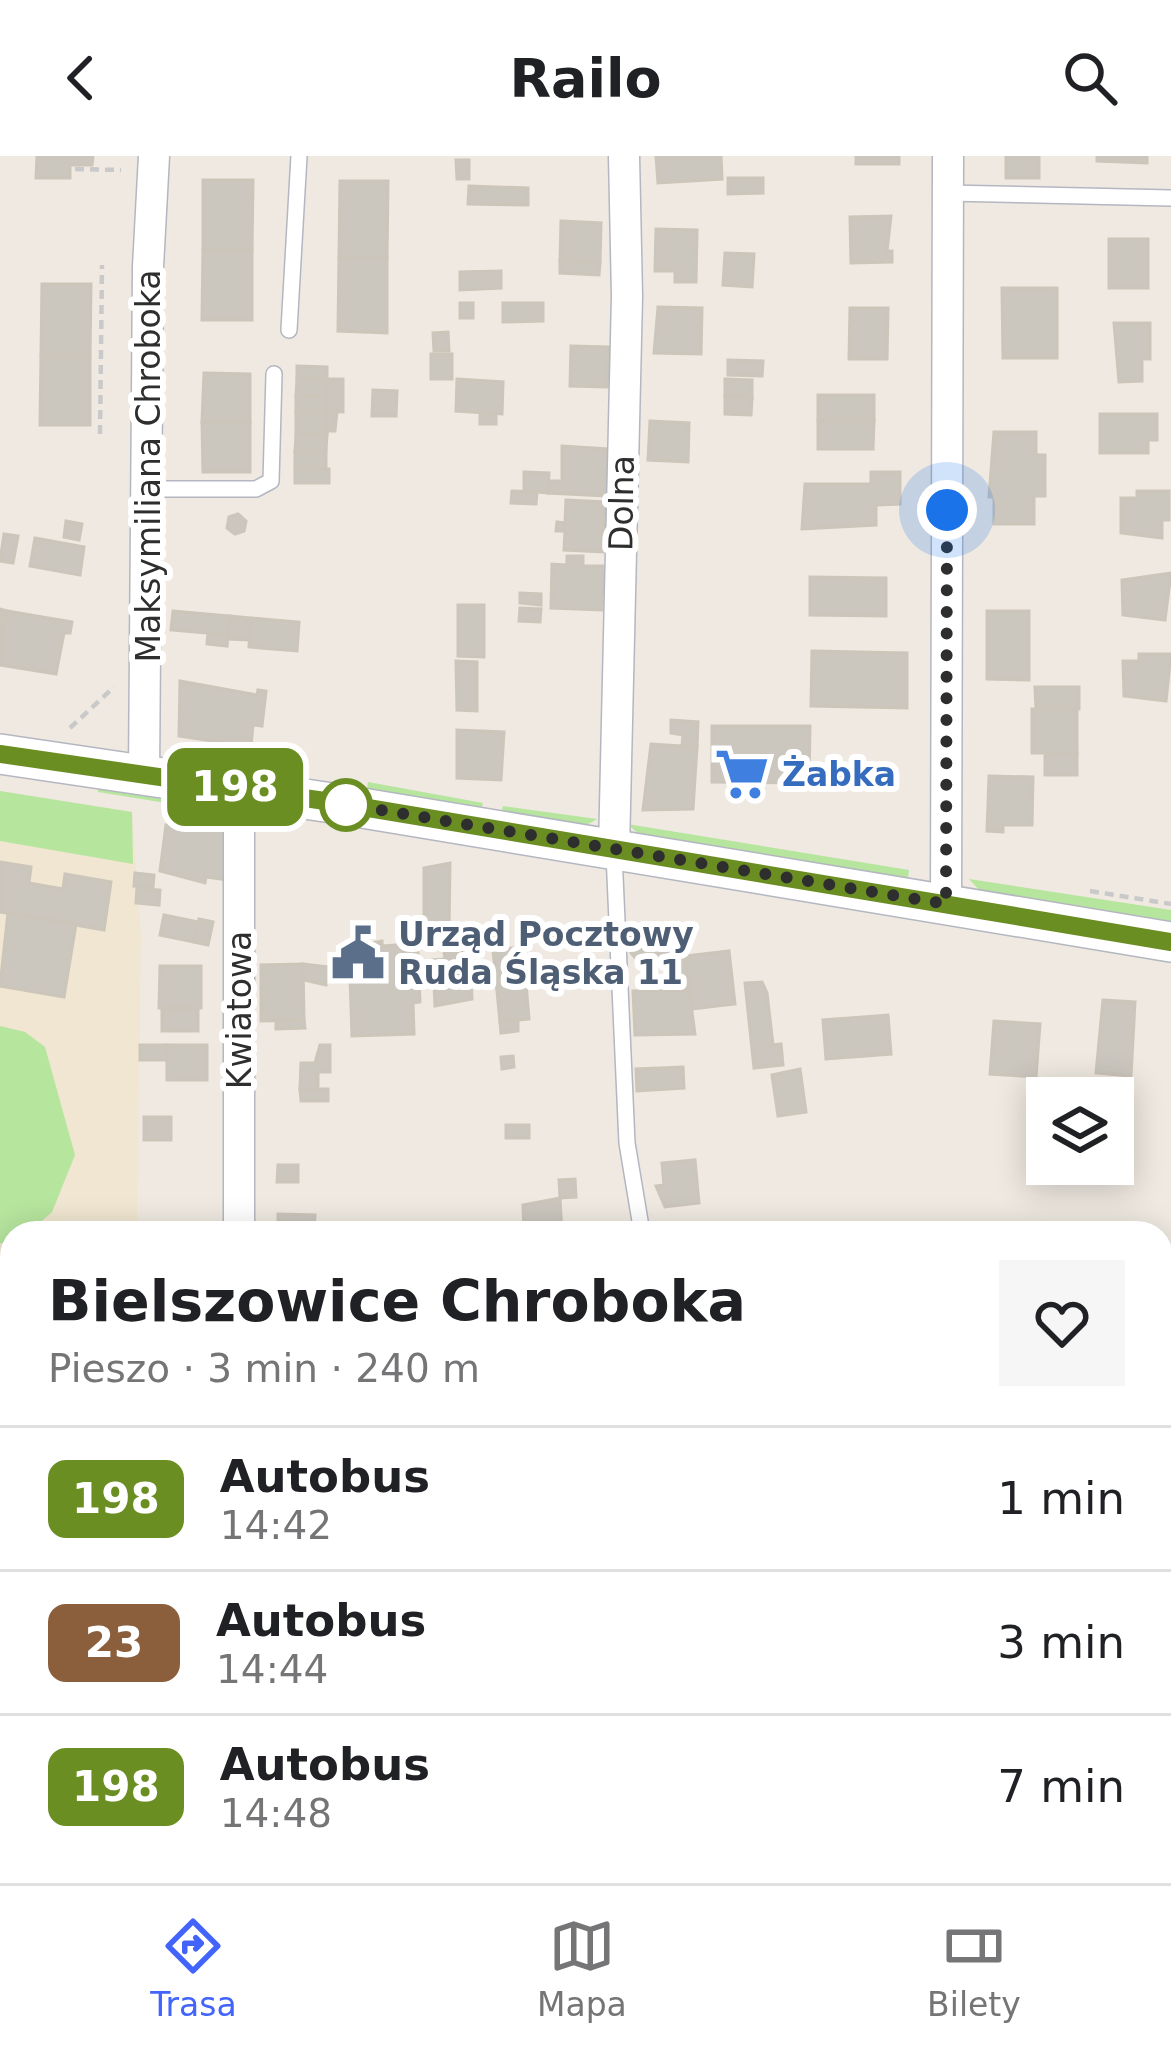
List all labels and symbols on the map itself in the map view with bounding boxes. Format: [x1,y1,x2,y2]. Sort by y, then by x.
street label: Maksymiliana Chroboka [129,270,168,662]
street label: Dolna [601,455,642,551]
your location [917,480,977,540]
supermarket icon: Żabka [713,745,771,803]
line badge: 198 [166,748,304,826]
place label: Żabka [782,754,896,794]
unlabelled marker [321,780,371,830]
place label: Urząd Pocztowy Ruda Śląska 11 [398,915,694,992]
public building icon: Urząd Pocztowy Ruda Śląska 11 [329,924,387,982]
street label: Kwiatowa [220,931,259,1089]

